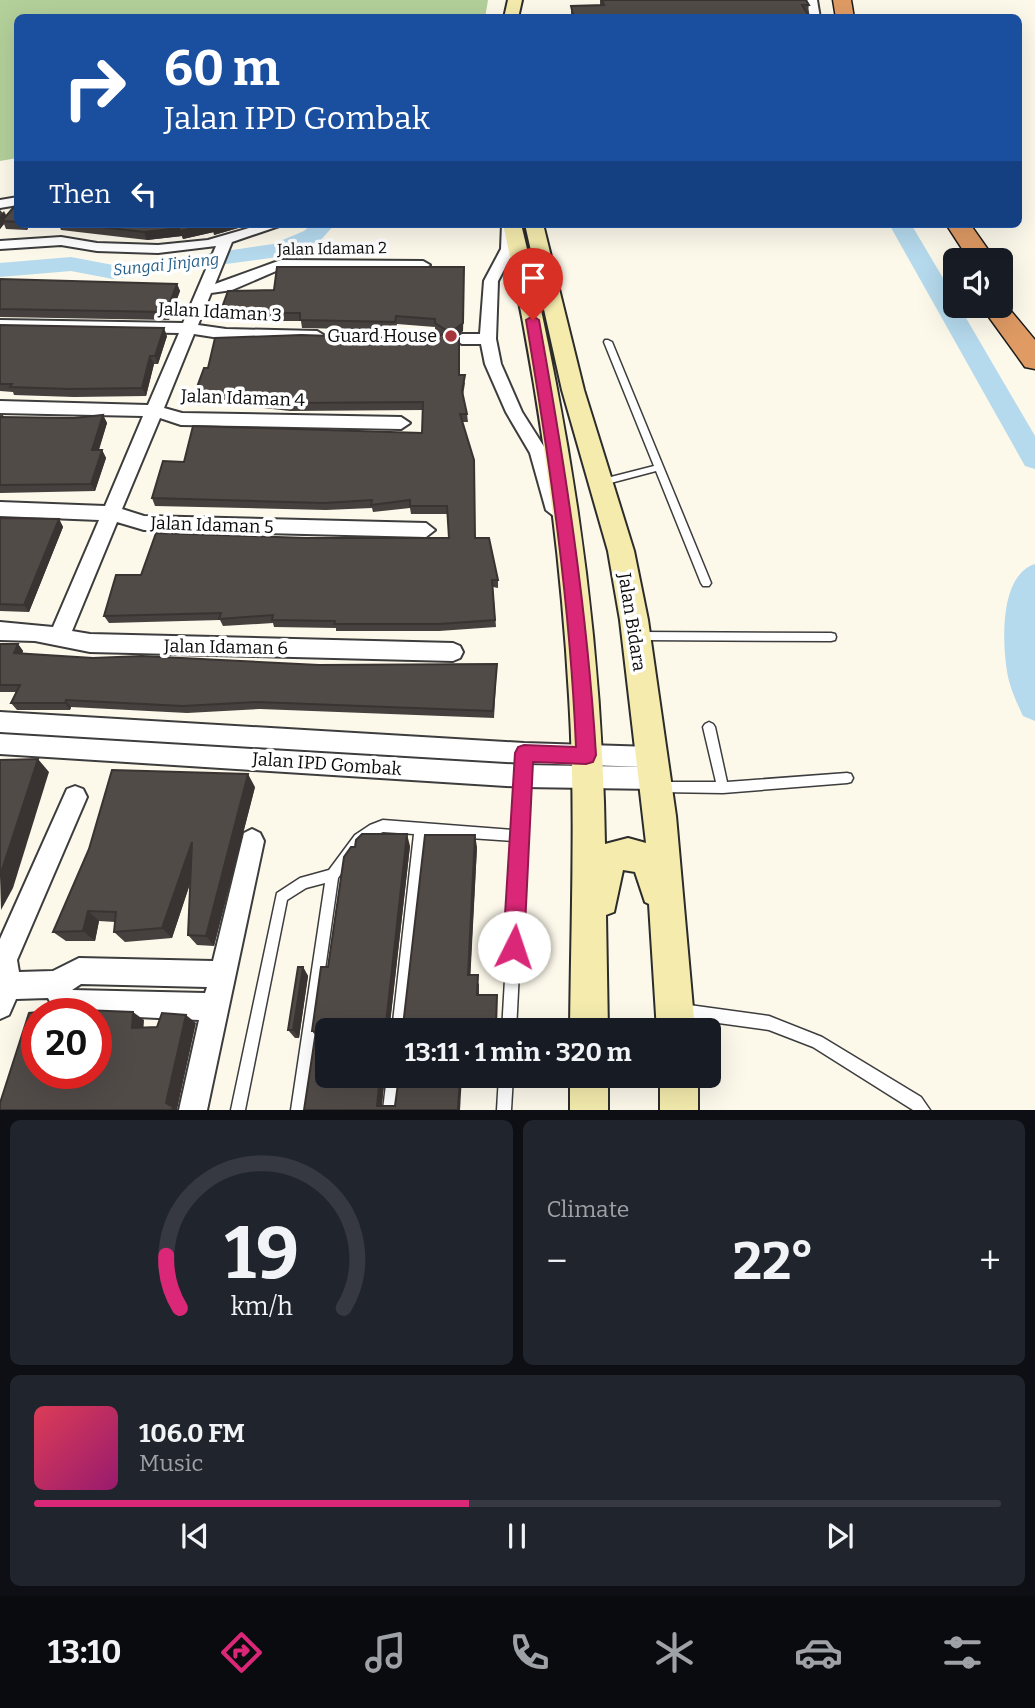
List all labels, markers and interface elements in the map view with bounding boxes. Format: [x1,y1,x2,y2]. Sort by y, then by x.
text: 60 m [164,39,280,98]
icon: right [49,42,140,133]
text: Jalan IPD Gombak [164,99,430,137]
icon: left [125,175,163,213]
text: Then [49,179,111,210]
street label: Jalan Idaman 2 [276,238,387,259]
pin [503,248,563,320]
map controls [943,248,1013,318]
button: sound [943,248,1013,318]
water label: Sungai Jinjang [112,249,220,280]
icon: arrive [514,259,552,297]
street label: Jalan Idaman 3 [157,298,282,326]
place label: Guard House [327,325,437,347]
marker: Guard House [443,328,459,344]
street label: Jalan Idaman 4 [180,385,306,411]
street label: Jalan Idaman 5 [149,512,274,538]
street label: Jalan Bidara [613,570,651,673]
street label: Jalan Idaman 6 [163,635,288,659]
street label: Jalan IPD Gombak [251,748,403,780]
position arrow [477,910,551,984]
speed limit sign: 20 [21,998,112,1089]
text: 13:11 · 1 min · 320 m [405,1037,631,1068]
text: Climate [547,1195,629,1223]
text: 19 [224,1211,298,1298]
text: 22° [733,1230,814,1293]
text: − [547,1238,567,1284]
text: + [979,1238,1001,1284]
text: km/h [230,1292,293,1322]
text: 106.0 FM [139,1418,245,1449]
text: Music [139,1449,203,1477]
icon: previous [176,1517,214,1555]
icon: pause [498,1517,536,1555]
icon: next [821,1517,859,1555]
icon: directions [217,1628,266,1677]
icon: music [361,1628,410,1677]
icon: phone [505,1628,554,1677]
icon: climate [650,1628,699,1677]
icon: car [794,1628,843,1677]
icon: filters [938,1628,987,1677]
text: 13:10 [48,1633,122,1671]

